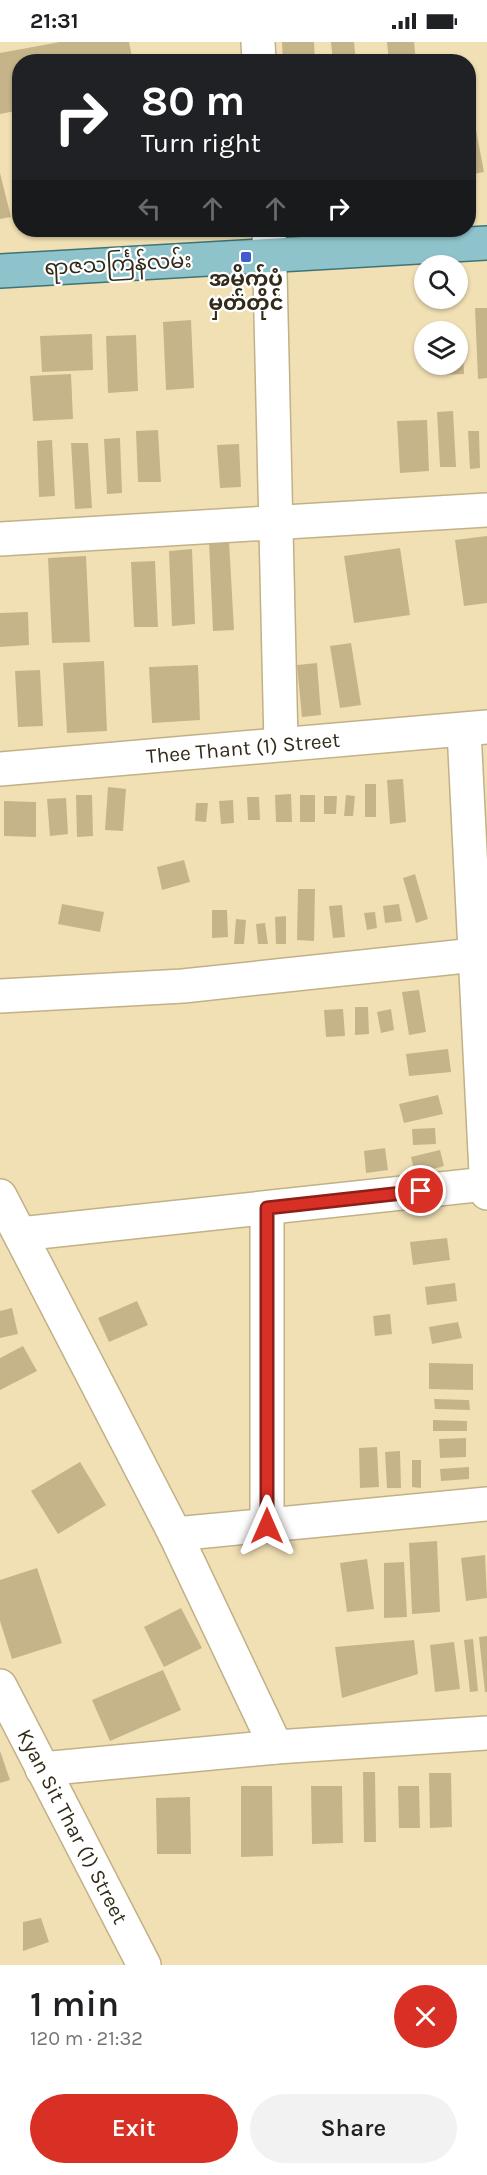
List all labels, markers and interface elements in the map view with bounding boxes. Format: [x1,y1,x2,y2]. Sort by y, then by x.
text: 21:31 [30,8,79,34]
text: 80 m [141,76,245,126]
icon: right [42,78,120,156]
text: Turn right [141,127,261,159]
icon: left [133,192,166,225]
icon: ahead [196,192,229,225]
icon: ahead [259,192,292,225]
icon: right [322,192,355,225]
street label: ရာဇသင်္ကြန်လမ်း [43,244,193,285]
marker: အမှိုက်ပုံ မှတ်တိုင် [239,250,253,264]
map controls [414,255,468,375]
button: search [414,255,468,309]
place label: အမှိုက်ပုံ မှတ်တိုင် [208,263,284,320]
button: layers [414,321,468,375]
street label: Thee Thant (1) Street [145,728,341,768]
pin [395,1165,446,1216]
icon: arrive [404,1174,437,1207]
position arrow [235,1494,299,1558]
street label: Kyan Sit Thar (1) Street [12,1725,133,1928]
text: 1 min [30,1983,119,2025]
button: close [394,1985,457,2048]
text: 120 m · 21:32 [30,2027,143,2050]
button: Exit [30,2094,238,2163]
button: Share [250,2094,457,2163]

